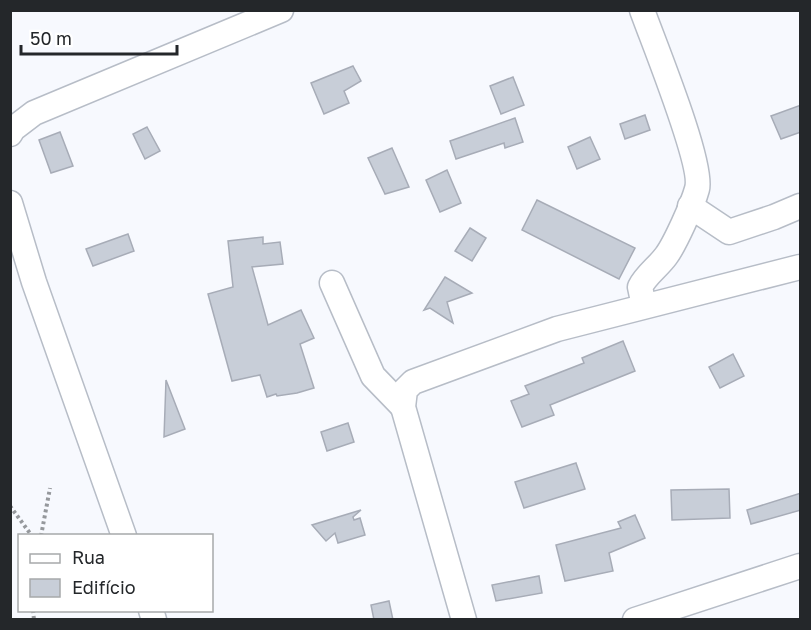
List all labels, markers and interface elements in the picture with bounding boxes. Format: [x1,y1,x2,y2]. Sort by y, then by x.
scale bar [21,18,177,56]
text: 50 m [30,27,72,49]
legend [18,534,213,612]
text: Rua [72,546,105,568]
text: Edifício [72,576,136,598]

